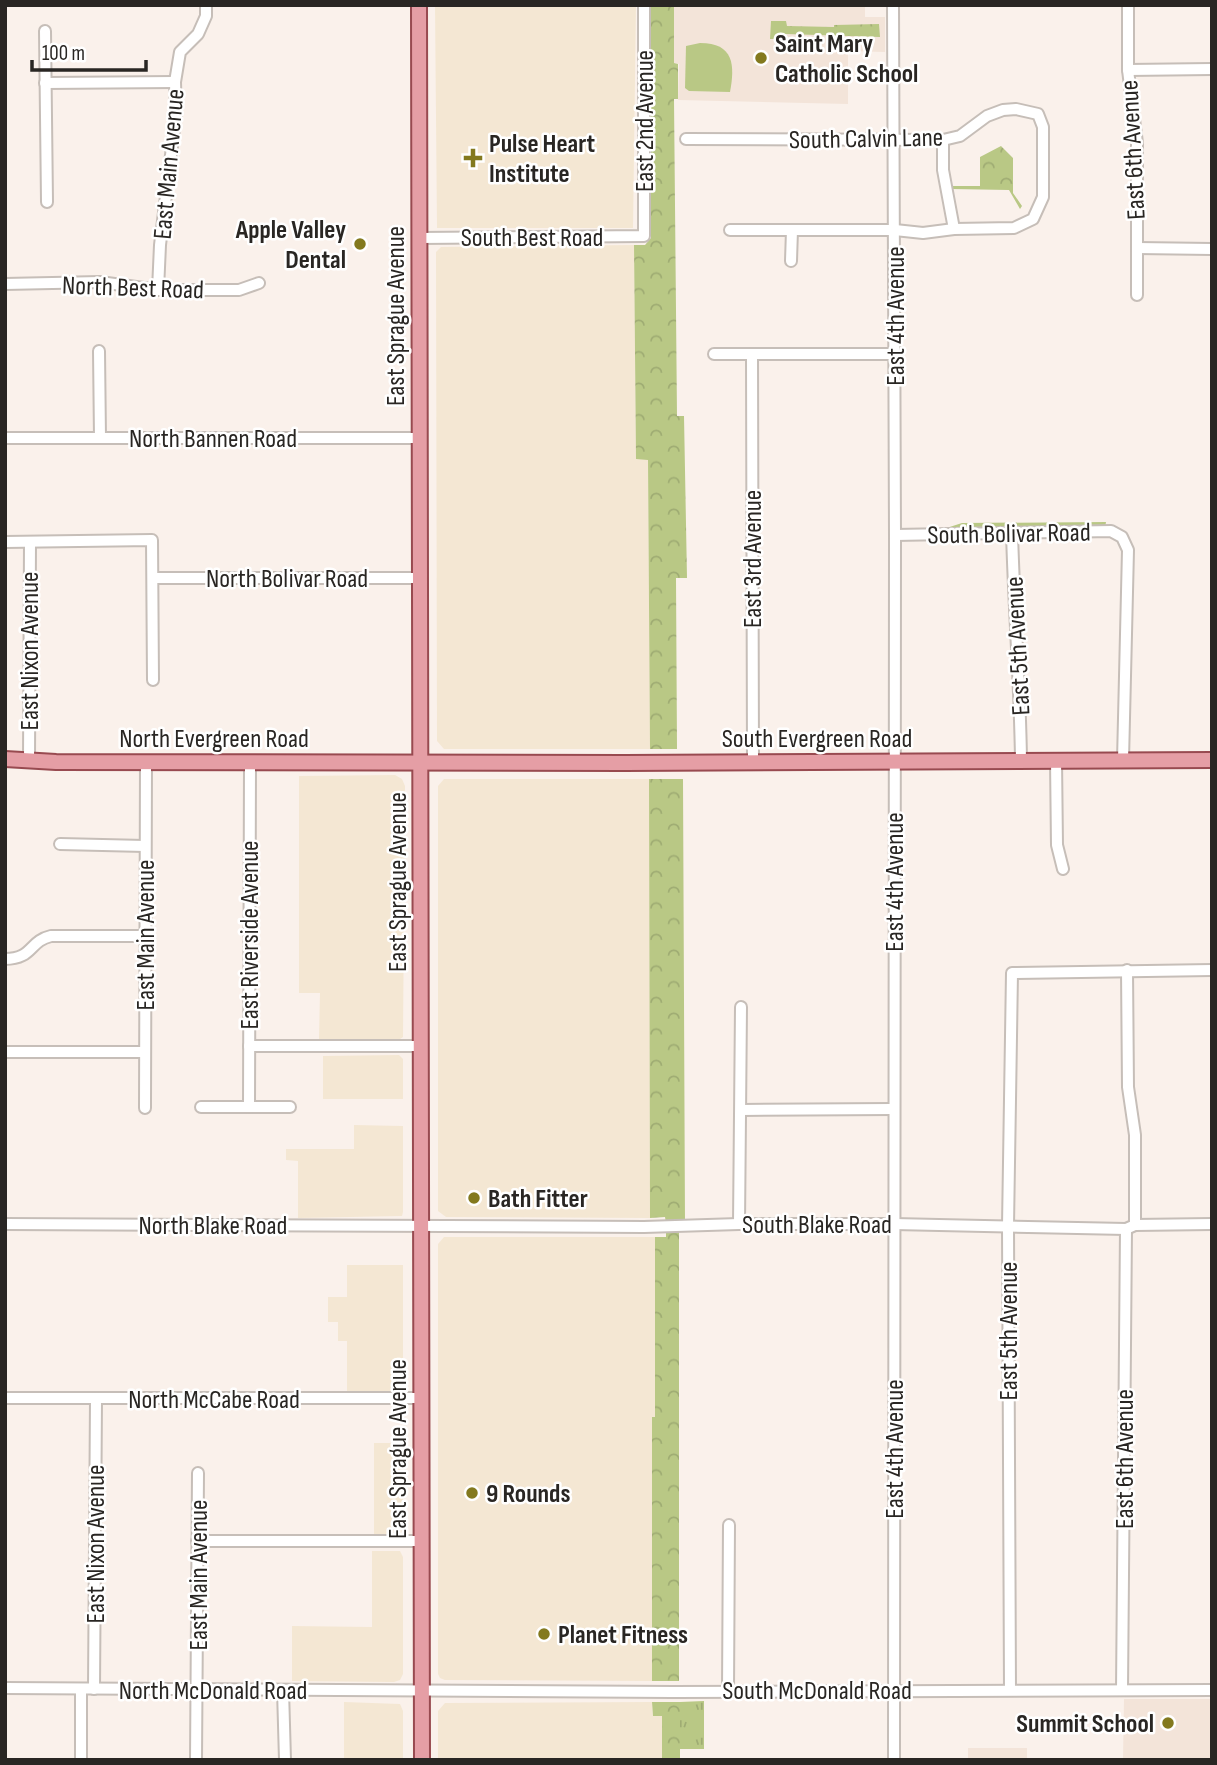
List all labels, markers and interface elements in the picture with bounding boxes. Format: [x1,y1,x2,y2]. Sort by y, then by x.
scale bar [32,28,145,72]
place label: Saint Mary Catholic School [775,29,918,90]
text: 100 m [42,41,85,66]
street label: East 2nd Avenue [630,50,661,192]
marker: Saint Mary Catholic School [753,50,769,66]
street label: East 6th Avenue [1114,79,1153,221]
street label: East Main Avenue [147,88,192,241]
street label: South Calvin Lane [789,123,943,156]
place label: Pulse Heart Institute [489,129,596,190]
marker: Pulse Heart Institute [463,148,483,168]
place label: Apple Valley Dental [235,215,346,276]
street label: South Best Road [461,223,603,254]
street label: East Sprague Avenue [381,226,412,406]
marker: Apple Valley Dental [352,236,368,252]
street label: East 4th Avenue [881,246,912,386]
street label: North Best Road [62,271,204,306]
street label: North Bannen Road [129,424,297,455]
street label: East 3rd Avenue [738,490,769,628]
street label: South Bolivar Road [927,518,1091,551]
street label: North Bolivar Road [206,564,368,595]
street label: East Nixon Avenue [15,572,46,730]
street label: East 5th Avenue [999,576,1038,716]
street label: North Evergreen Road [119,724,309,755]
street label: South Evergreen Road [722,724,912,755]
street label: East Sprague Avenue [383,792,414,972]
street label: East 4th Avenue [880,812,911,952]
street label: East Riverside Avenue [235,840,266,1030]
street label: East Main Avenue [131,860,162,1010]
place label: Bath Fitter [488,1184,588,1215]
marker: Bath Fitter [466,1190,482,1206]
street label: South Blake Road [742,1210,892,1241]
street label: North Blake Road [139,1211,287,1242]
street label: East 5th Avenue [994,1262,1025,1400]
street label: East Sprague Avenue [383,1359,414,1539]
street label: East 4th Avenue [880,1379,911,1519]
street label: North McCabe Road [128,1385,300,1416]
street label: East 6th Avenue [1110,1389,1141,1529]
street label: East Nixon Avenue [81,1465,112,1623]
place label: 9 Rounds [486,1479,570,1510]
marker: 9 Rounds [464,1485,480,1501]
street label: East Main Avenue [184,1500,215,1650]
place label: Planet Fitness [558,1620,688,1651]
marker: Planet Fitness [536,1626,552,1642]
street label: North McDonald Road [119,1676,307,1707]
street label: South McDonald Road [722,1676,912,1707]
place label: Summit School [1016,1709,1154,1740]
marker: Summit School [1160,1715,1176,1731]

